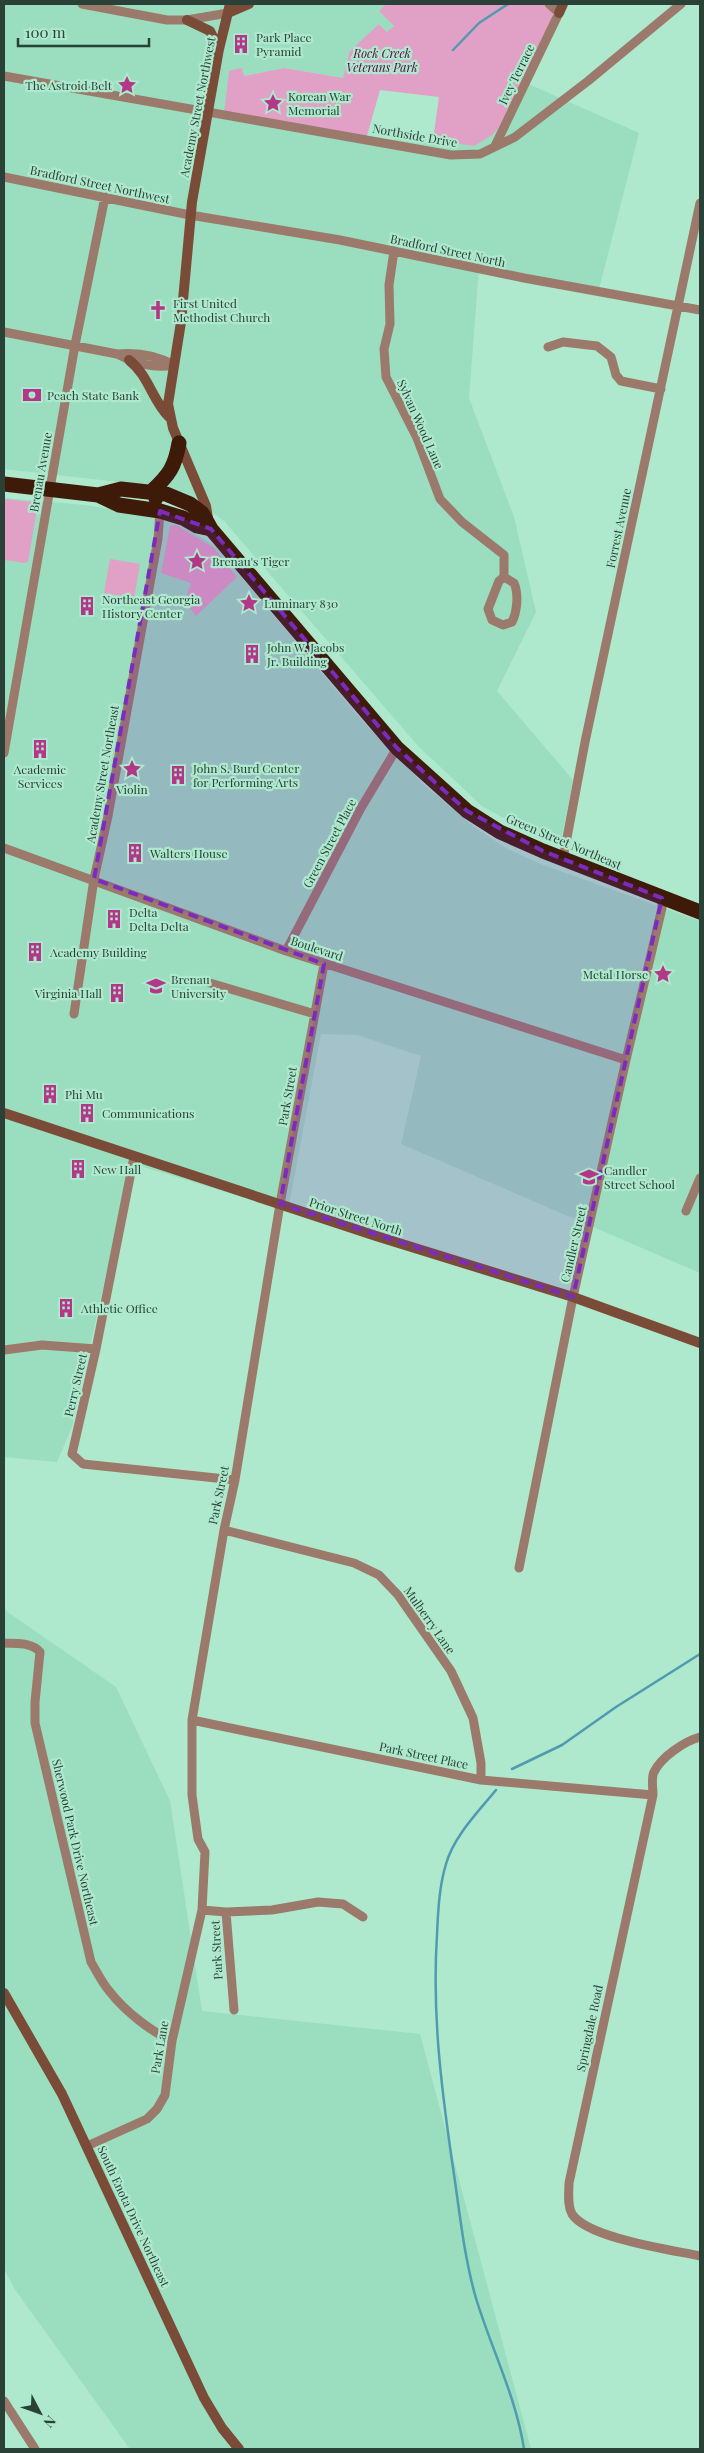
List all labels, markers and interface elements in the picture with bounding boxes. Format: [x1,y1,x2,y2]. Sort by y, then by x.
scale bar [18,15,149,47]
text: 100 m [25,22,66,42]
place label: Park Place Pyramid [256,29,312,59]
building icon: Park Place Pyramid [230,33,252,55]
street label: Academy Street Northwest [175,35,219,180]
street label: Ivey Terrace [494,41,538,107]
park label: Rock Creek Veterans Park [346,45,418,75]
place icon: The Astroid Belt [116,74,138,96]
place label: The Astroid Belt [25,77,113,93]
place label: Korean War Memorial [288,88,352,118]
place icon: Korean War Memorial [262,92,284,114]
street label: Northside Drive [371,120,459,150]
street label: Bradford Street Northwest [29,161,172,207]
street label: Bradford Street North [389,230,507,270]
place label: First United Methodist Church [173,295,270,325]
church icon: First United Methodist Church [147,299,169,321]
street label: Sylvan Wood Lane [394,377,448,471]
bank icon: Peach State Bank [21,384,43,406]
place label: Peach State Bank [47,387,139,403]
street label: Brenau Avenue [25,431,55,513]
street label: Forrest Avenue [602,487,634,569]
place icon: Brenau's Tiger [186,550,208,572]
place label: Brenau's Tiger [212,553,290,569]
place label: Northeast Georgia History Center [102,591,200,621]
place icon: Luminary 830 [238,592,260,614]
building icon: Northeast Georgia History Center [76,595,98,617]
place label: Luminary 830 [264,595,338,611]
place label: John W. Jacobs Jr. Building [266,639,344,669]
building icon: John W. Jacobs Jr. Building [241,643,263,665]
street label: Academy Street Northeast [82,703,122,845]
building icon: Academic Services [29,738,51,760]
place icon: Violin [121,758,143,780]
place label: John S. Burd Center for Performing Arts [192,760,300,790]
place label: Academic Services [13,761,66,791]
building icon: John S. Burd Center for Performing Arts [167,764,189,786]
place label: Violin [115,781,148,797]
street label: Green Street Place [299,796,359,890]
street label: Green Street Northeast [504,809,625,873]
building icon: Walters House [124,842,146,864]
place label: Walters House [149,845,228,861]
place label: Delta Delta Delta [129,904,189,934]
building icon: Delta Delta Delta [103,908,125,930]
street label: Boulevard [289,932,345,964]
building icon: Academy Building [24,941,46,963]
place label: Academy Building [49,944,147,960]
place icon: Metal Horse [652,963,674,985]
place label: Metal Horse [583,966,648,982]
place label: Brenau University [171,971,226,1001]
school or university icon: Brenau University [145,975,167,997]
building icon: Virginia Hall [106,982,128,1004]
place label: Virginia Hall [34,985,103,1001]
street label: Park Street [274,1064,300,1127]
building icon: Phi Mu [39,1083,61,1105]
place label: Phi Mu [65,1086,103,1102]
building icon: Communications [76,1102,98,1124]
place label: Communications [102,1105,194,1121]
building icon: New Hall [67,1158,89,1180]
place label: New Hall [93,1161,142,1177]
place label: Candler Street School [604,1162,675,1192]
school or university icon: Candler Street School [578,1166,600,1188]
street label: Prior Street North [307,1193,405,1239]
street label: Candler Street [556,1203,590,1284]
building icon: Athletic Office [55,1297,77,1319]
place label: Athletic Office [80,1300,158,1316]
street label: Perry Street [60,1351,90,1418]
street label: Park Street [204,1463,232,1526]
street label: Mulberry Lane [401,1583,459,1657]
street label: Park Street Place [378,1738,470,1772]
street label: Sherwood Park Drive Northeast [49,1757,103,1927]
street label: Park Street [206,1919,226,1980]
street label: Springdale Road [572,1983,606,2073]
street label: Park Lane [146,2019,172,2075]
street label: South Enota Drive Northeast [94,2143,174,2290]
north arrow [15,2388,65,2438]
text: N [40,2412,61,2432]

